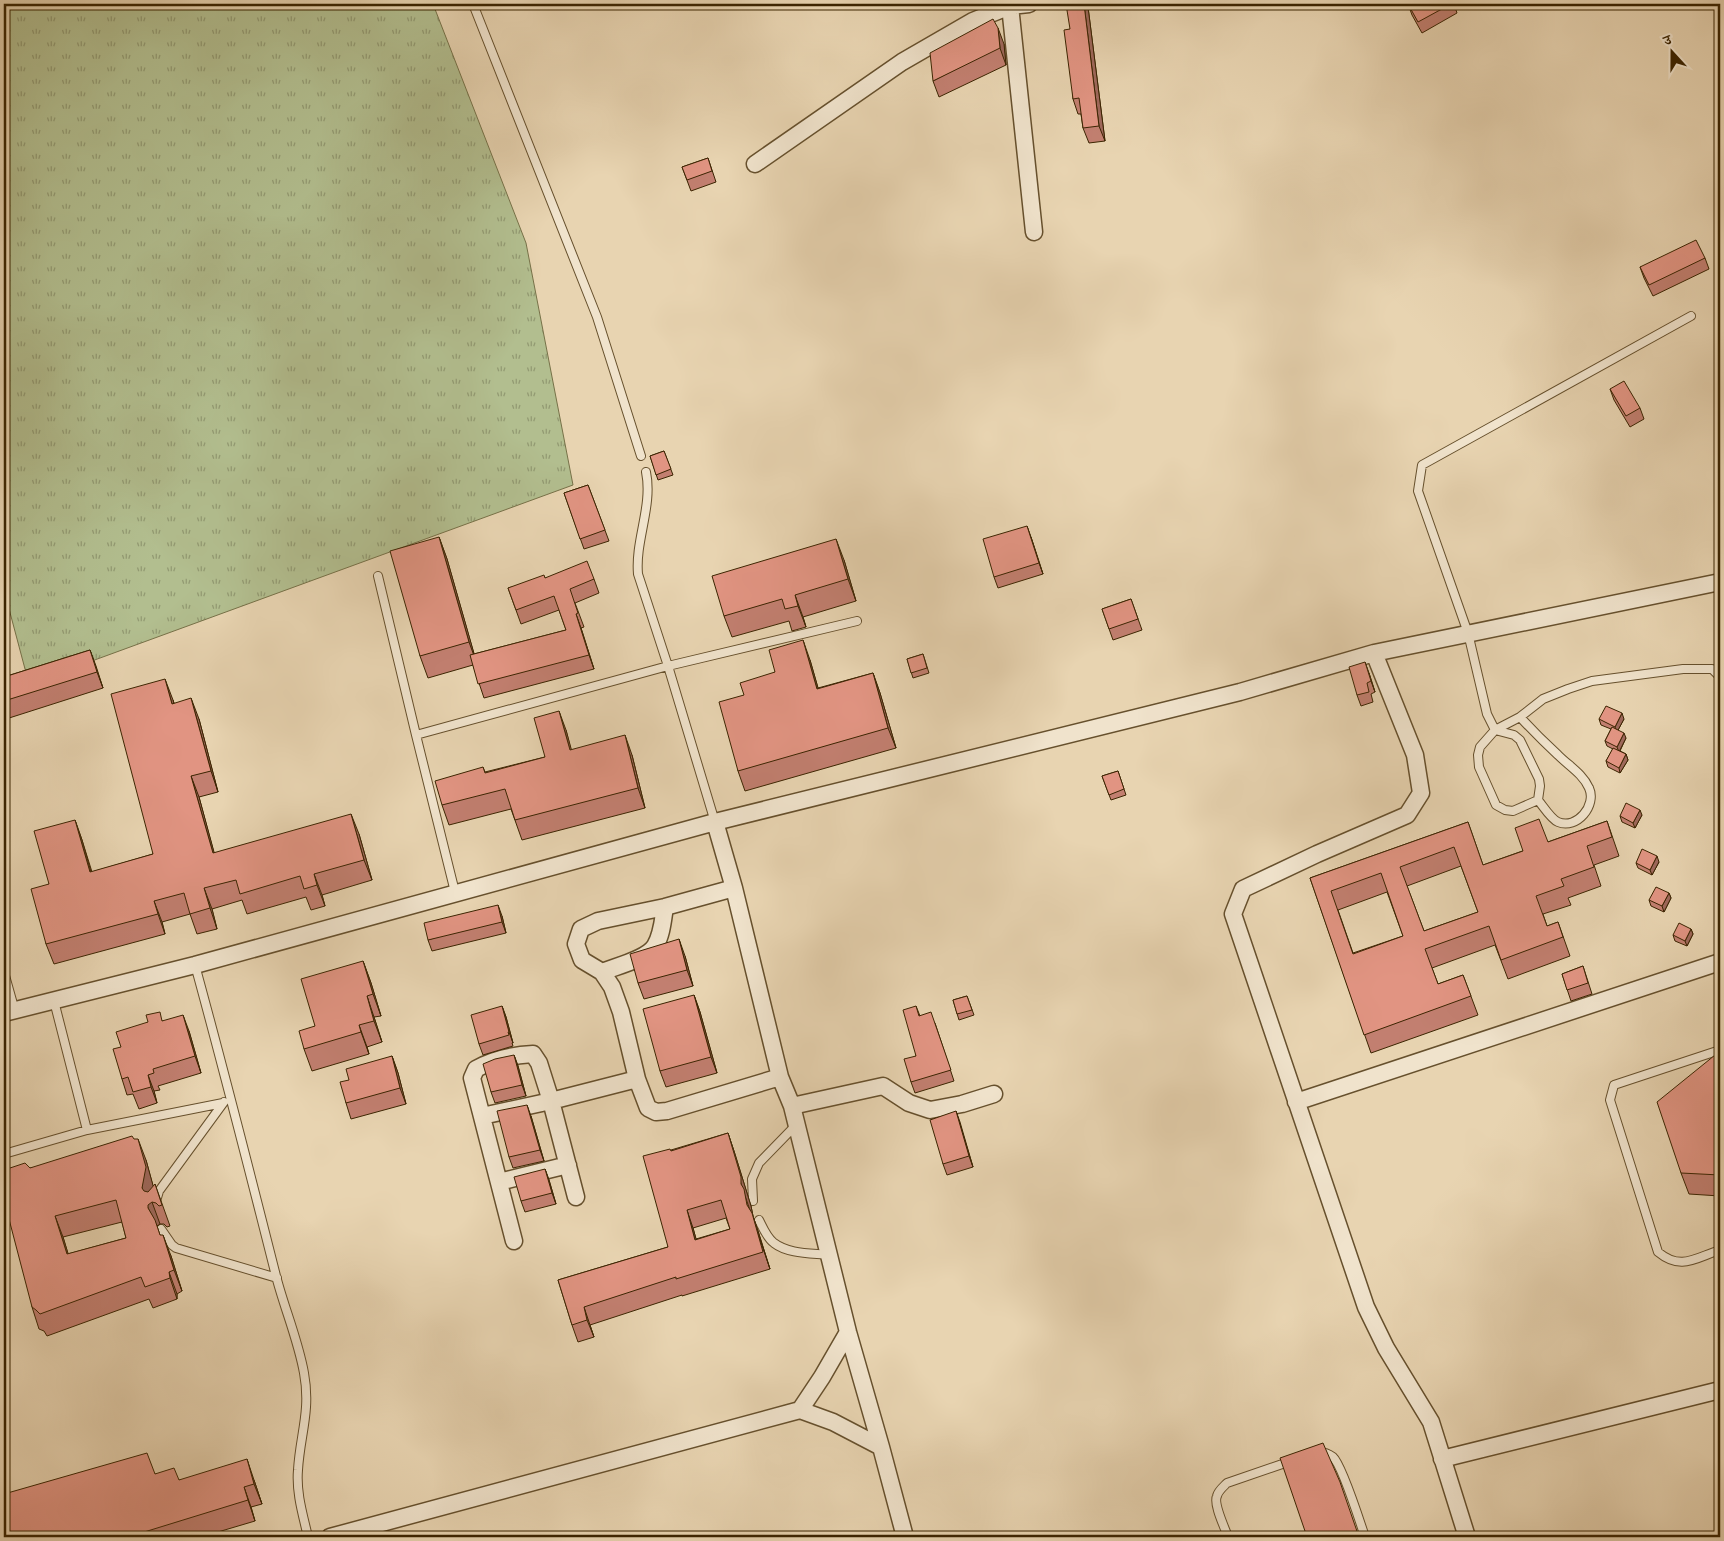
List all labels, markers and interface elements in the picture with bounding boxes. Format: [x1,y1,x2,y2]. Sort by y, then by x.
north arrow [1646,28,1696,78]
text: उ [1660,30,1675,50]

